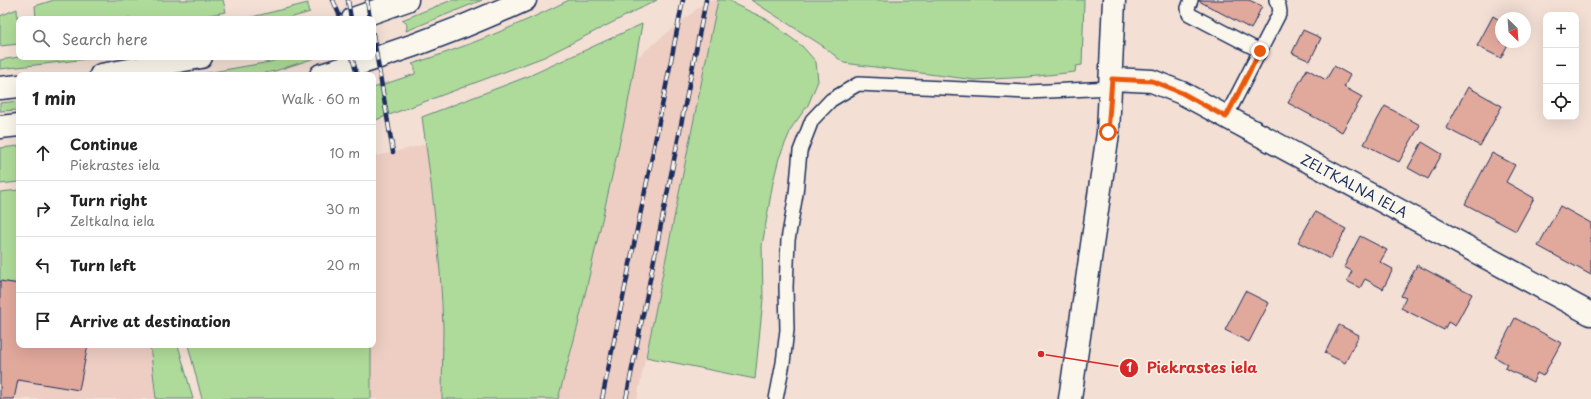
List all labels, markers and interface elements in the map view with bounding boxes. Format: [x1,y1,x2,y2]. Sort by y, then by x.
north arrow [1495,12,1531,48]
map controls [1543,12,1579,120]
button: + [1543,12,1579,48]
search box [16,16,376,60]
icon: search [30,27,52,49]
text: Search here [62,27,148,50]
route end [1251,42,1269,60]
button: − [1543,48,1579,84]
button: locate [1543,84,1579,120]
text: 1 min [32,85,76,111]
text: Walk · 60 m [282,89,360,108]
route start [1099,123,1117,141]
text: Continue [70,132,138,155]
icon: ahead [32,142,54,164]
text: 10 m [330,143,360,162]
street label: ZELTKALNA IELA [1297,149,1411,223]
text: Piekrastes iela [70,155,160,174]
text: Turn right [70,188,147,211]
icon: right [32,198,54,220]
text: 30 m [326,199,360,218]
text: Zeltkalna iela [70,211,155,230]
text: Turn left [70,253,136,276]
icon: left [32,254,54,276]
text: 20 m [326,255,360,274]
text: Arrive at destination [70,309,231,332]
icon: arrive [32,310,54,332]
callout: Piekrastes iela [1119,354,1266,381]
text: Piekrastes iela [1147,355,1257,378]
text: 1 [1126,358,1132,376]

